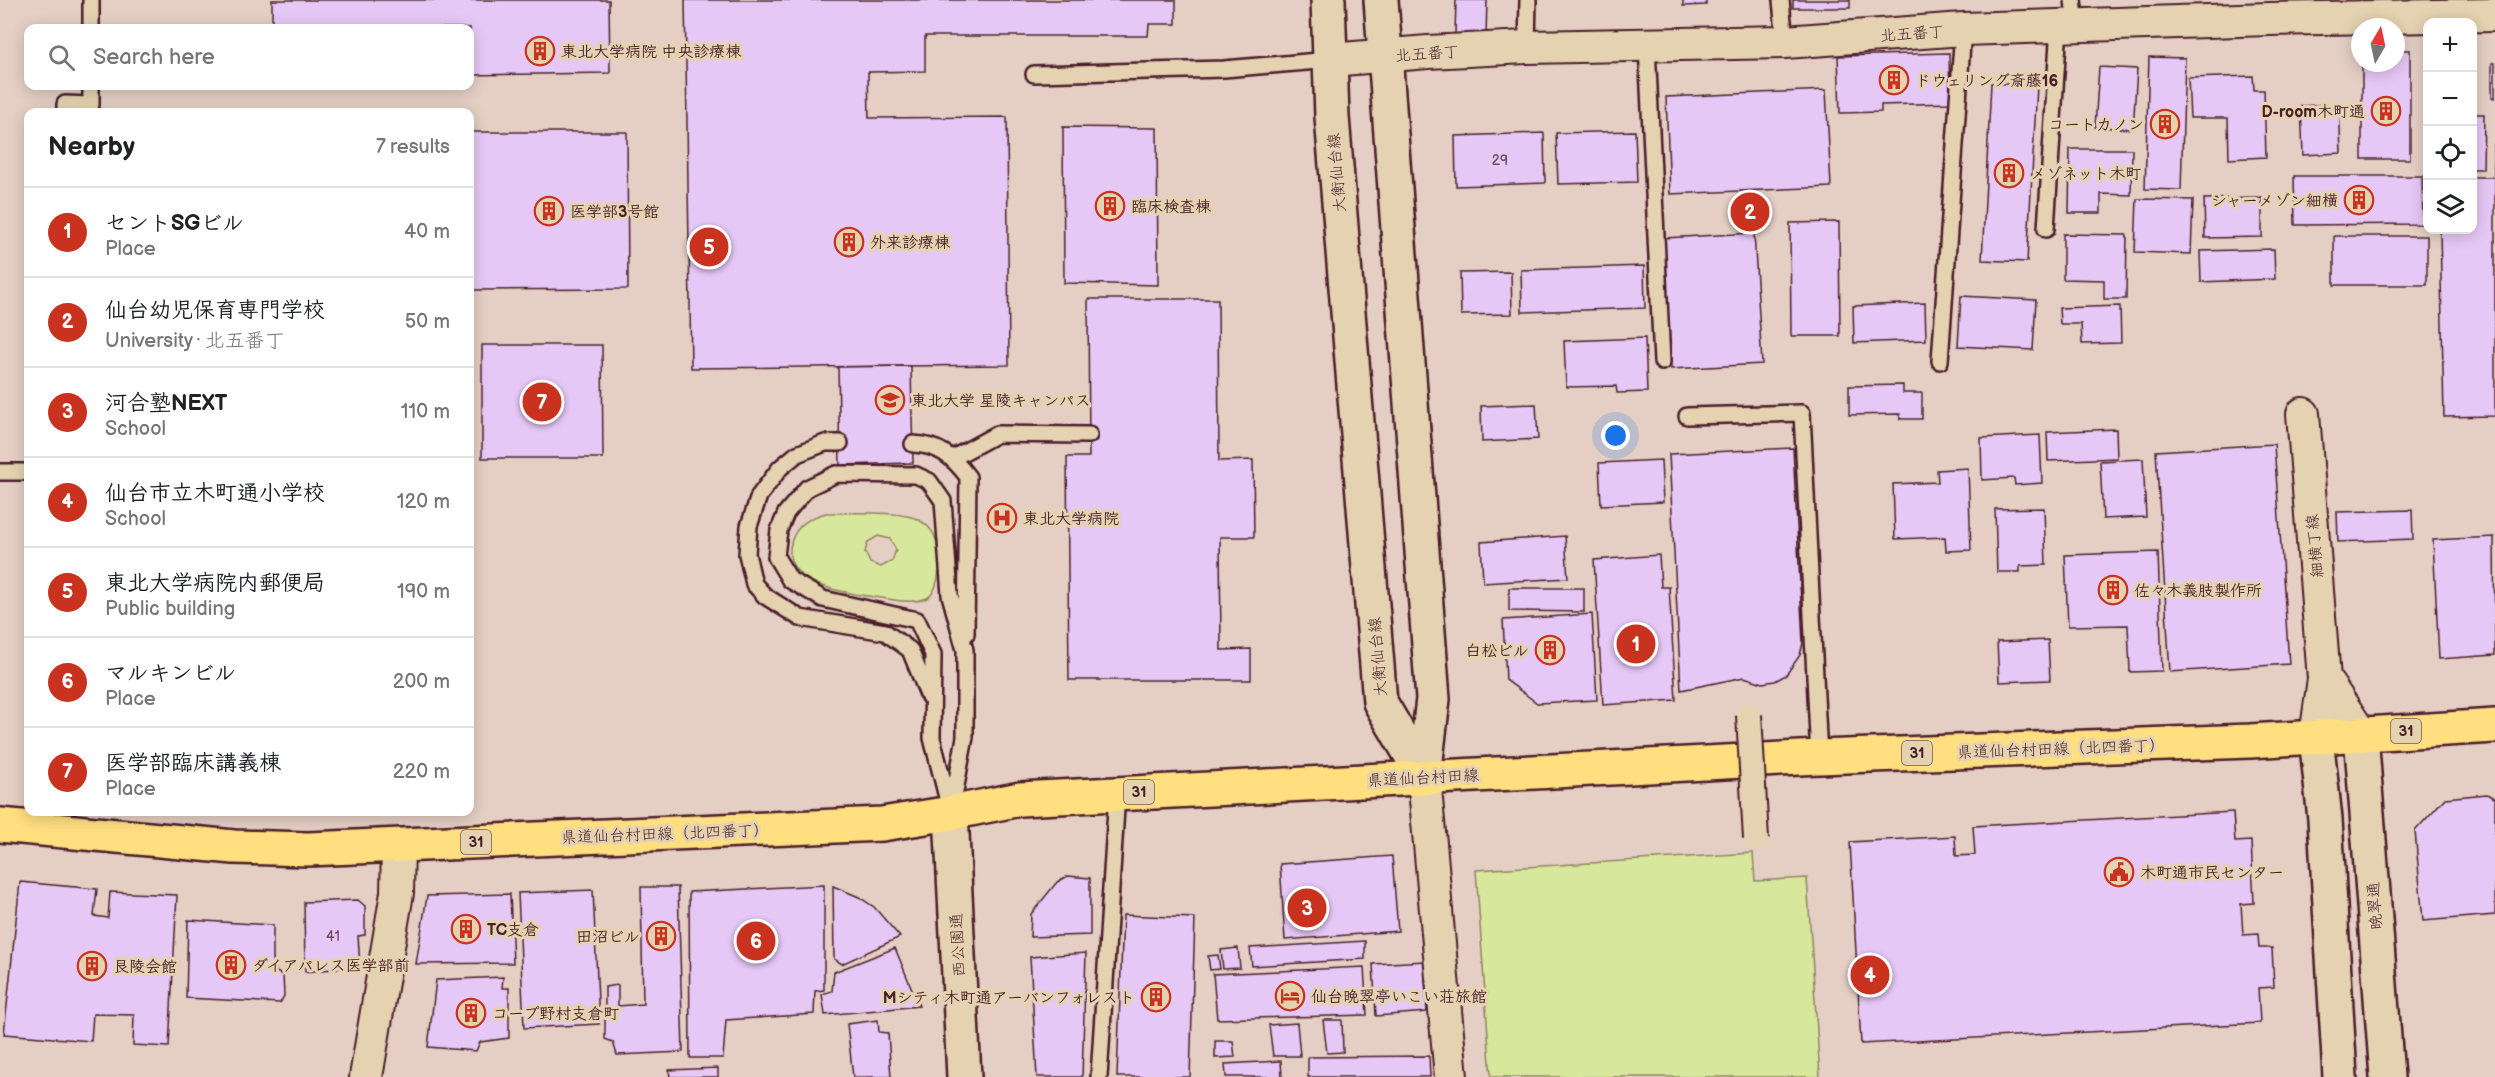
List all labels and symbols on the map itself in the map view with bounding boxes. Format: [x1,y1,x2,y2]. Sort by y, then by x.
north arrow [2351,18,2405,72]
street label: 北五番丁 [1880,23,1945,46]
building icon: 東北大学病院 中央診療棟 [524,35,556,67]
place label: 東北大学病院 中央診療棟 [561,43,742,62]
street label: 北五番丁 [1395,43,1460,66]
building icon: ドウェリング斎藤16 [1878,64,1910,96]
place label: ドウェリング斎藤16 [1915,72,2058,91]
building icon: D-room木町通 [2370,95,2402,127]
place label: D-room木町通 [2261,103,2365,122]
building icon: コートカノン [2149,108,2181,140]
place label: コートカノン [2048,116,2144,135]
street label: 大衡仙台線 [1325,132,1350,214]
house number: 29 [1492,152,1508,169]
building icon: メゾネット木町 [1993,157,2025,189]
place label: メゾネット木町 [2030,165,2141,184]
building icon: シャーメゾン細横 [2343,184,2375,216]
building icon: 臨床検査棟 [1094,190,1126,222]
pin: 2 [1730,190,1770,234]
place label: シャーメゾン細横 [2211,192,2338,211]
building icon: 医学部3号館 [533,195,565,227]
place label: 臨床検査棟 [1131,198,1212,217]
place label: 医学部3号館 [570,203,659,222]
pin: 5 [690,224,728,270]
building icon: 外来診療棟 [833,226,865,258]
place label: 外来診療棟 [870,234,951,253]
pin: 7 [522,380,562,424]
school or university icon: 東北大学 星陵キャンパス [874,384,906,416]
place label: 東北大学 星陵キャンパス [911,392,1091,411]
your location [1601,421,1630,450]
hospital icon: 東北大学病院 [986,502,1018,534]
place label: 東北大学病院 [1023,510,1119,529]
street label: 細横丁線 [2303,513,2328,579]
building icon: 佐々木義肢製作所 [2097,574,2129,606]
place label: 佐々木義肢製作所 [2134,582,2262,601]
street label: 大衡仙台線 [1366,616,1391,698]
pin: 1 [1616,622,1656,666]
building icon: 白松ビル [1534,634,1566,666]
place label: 白松ビル [1465,642,1529,661]
road number: 31 [2391,719,2421,743]
street label: 県道仙台村田線（北四番丁） [1957,736,2165,763]
road number: 31 [1902,741,1932,765]
street label: 県道仙台村田線 [1367,766,1480,791]
road number: 31 [1124,780,1154,804]
street label: 県道仙台村田線（北四番丁） [561,821,769,848]
road number: 31 [461,830,491,854]
public building icon: 木町通市民センター [2103,856,2135,888]
place label: 木町通市民センター [2140,864,2284,883]
street label: 晩翠通 [2364,881,2387,931]
pin: 3 [1288,886,1326,930]
street label: 西公園通 [947,912,970,977]
building icon: TC支倉 [450,913,482,945]
pin: 6 [736,918,776,964]
building icon: 田沼ビル [645,920,677,952]
place label: TC支倉 [487,921,539,940]
house number: 41 [326,928,340,945]
place label: 田沼ビル [576,928,640,947]
building icon: ダイアパレス医学部前 [215,949,247,981]
building icon: 艮陵会館 [76,950,108,982]
pin: 4 [1850,952,1890,998]
place label: ダイアパレス医学部前 [252,957,409,976]
place label: 艮陵会館 [113,958,177,977]
hotel icon: 仙台晩翠亭いこい荘旅館 [1274,980,1306,1012]
building icon: Mシティ木町通アーバンフォレスト [1140,981,1172,1013]
place label: 仙台晩翠亭いこい荘旅館 [1311,988,1487,1007]
place label: Mシティ木町通アーバンフォレスト [883,989,1135,1008]
building icon: コープ野村支倉町 [455,997,487,1029]
place label: コープ野村支倉町 [492,1005,619,1024]

